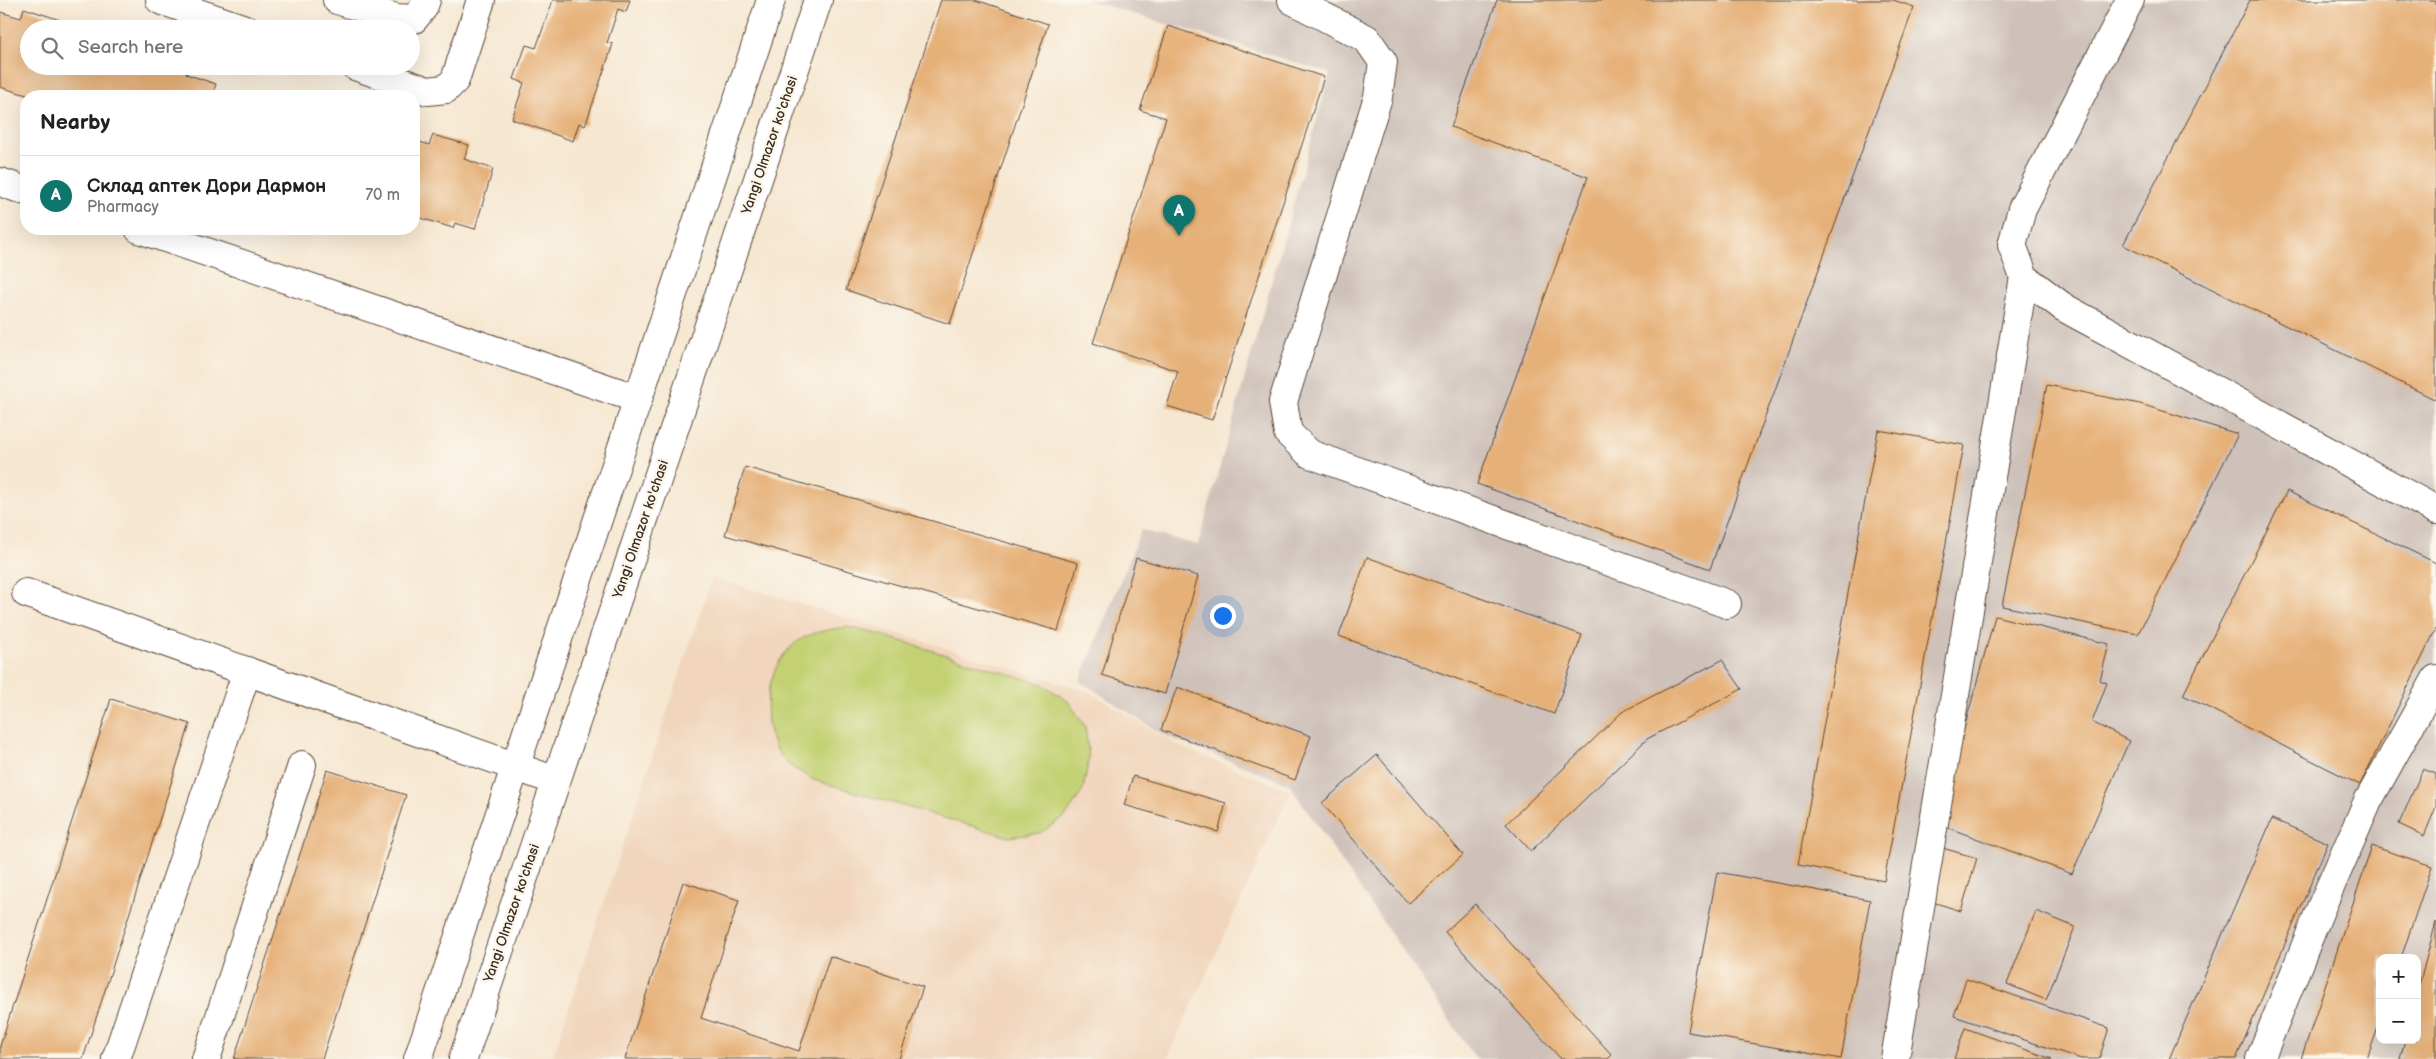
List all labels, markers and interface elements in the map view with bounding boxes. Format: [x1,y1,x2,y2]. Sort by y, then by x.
search box [20,20,420,75]
icon: search [38,34,66,62]
text: Search here [78,36,183,59]
street label: Yangi Olmazor ko'chasi [737,74,801,217]
text: Nearby [40,110,110,135]
text: Склад аптек Дори Дармон [87,175,326,198]
text: A [51,186,61,205]
text: 70 m [365,186,400,205]
pin: A [1163,195,1195,236]
text: Pharmacy [87,198,159,217]
street label: Yangi Olmazor ko'chasi [608,458,672,601]
your location [1210,603,1236,629]
street label: Yangi Olmazor ko'chasi [479,842,543,985]
map controls [2376,954,2421,1044]
button: + [2376,954,2421,999]
button: − [2376,999,2421,1044]

